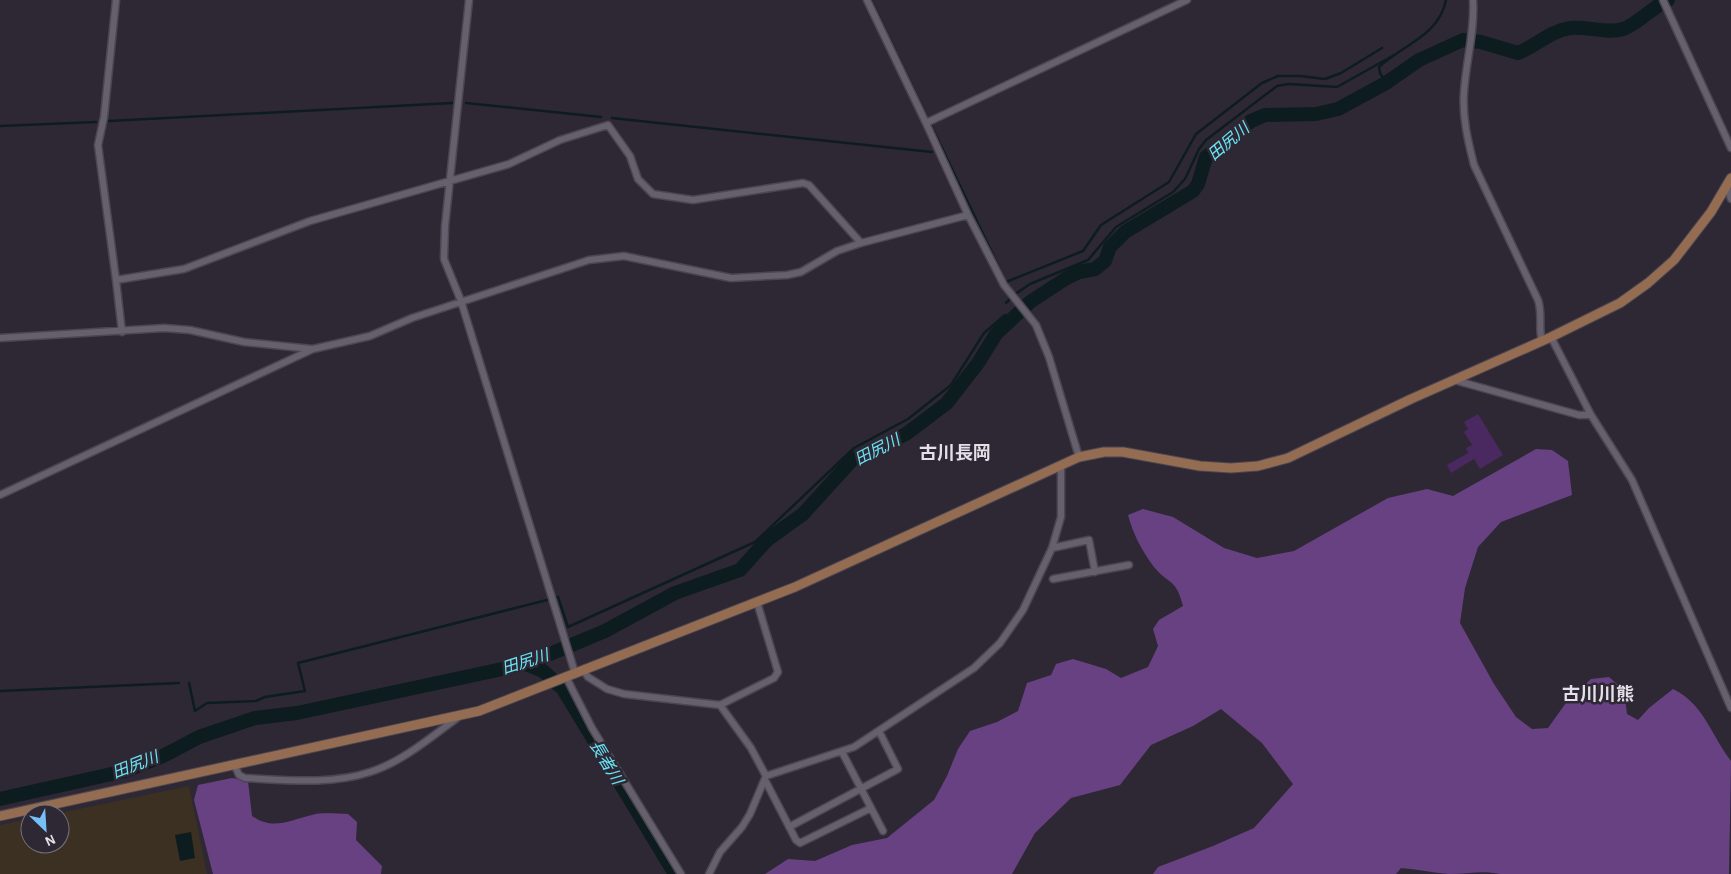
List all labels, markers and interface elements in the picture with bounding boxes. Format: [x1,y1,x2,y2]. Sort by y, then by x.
water label: 田尻川 [1205,119,1254,163]
water label: 田尻川 [852,431,904,468]
district label: 古川長岡 [919,443,991,463]
water label: 田尻川 [500,646,553,677]
district label: 古川川熊 [1562,684,1634,704]
water label: 長者川 [587,737,627,789]
water label: 田尻川 [110,748,162,781]
north arrow [20,804,70,854]
text: N [43,831,57,848]

